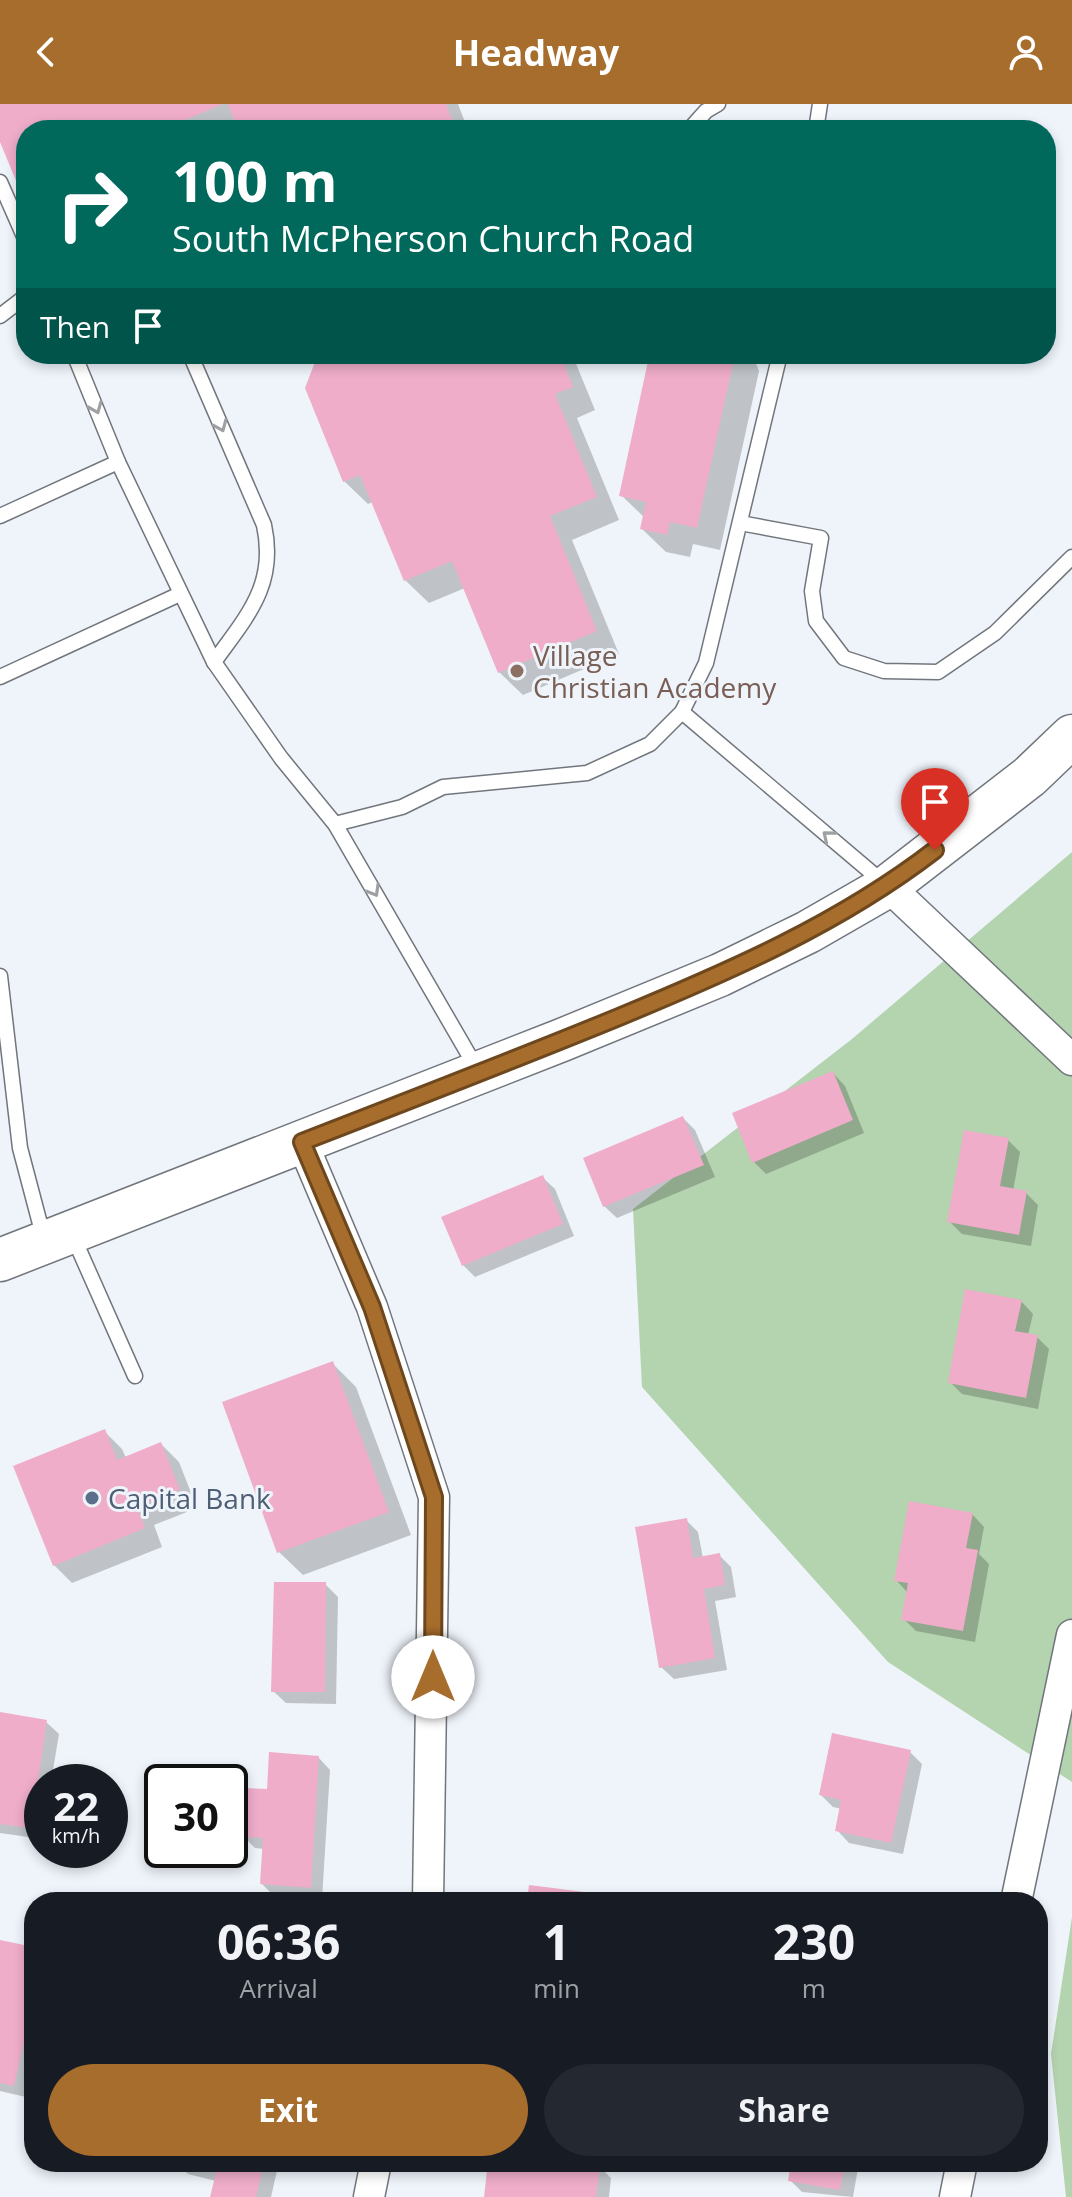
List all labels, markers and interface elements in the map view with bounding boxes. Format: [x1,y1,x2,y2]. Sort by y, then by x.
text: Headway [453,28,619,77]
icon: back [24,30,68,74]
icon: person [1004,30,1048,74]
text: 100 m [172,142,338,218]
icon: right [40,152,144,256]
text: South McPherson Church Road [172,214,694,263]
icon: arrive [126,304,170,348]
text: Then [40,306,110,347]
one-way arrow [87,400,103,414]
one-way arrow [211,417,227,432]
place label: Village Christian Academy [533,636,777,706]
marker: Village Christian Academy [508,662,526,680]
pin [901,768,969,850]
icon: arrive [913,780,957,824]
one-way arrow [823,831,838,846]
one-way arrow [364,882,380,897]
place label: Capital Bank [108,1479,271,1517]
marker: Capital Bank [83,1489,101,1507]
position arrow [391,1635,475,1719]
speed limit sign: 30 [144,1764,248,1868]
text: 22 [53,1778,99,1833]
text: km/h [52,1822,100,1849]
text: 06:36 [217,1909,340,1974]
text: 1 [543,1909,570,1974]
text: 230 [773,1909,855,1974]
text: Arrival [239,1970,318,2006]
text: min [533,1970,580,2006]
text: m [802,1970,826,2006]
button: Exit [48,2064,528,2156]
button: Share [544,2064,1024,2156]

